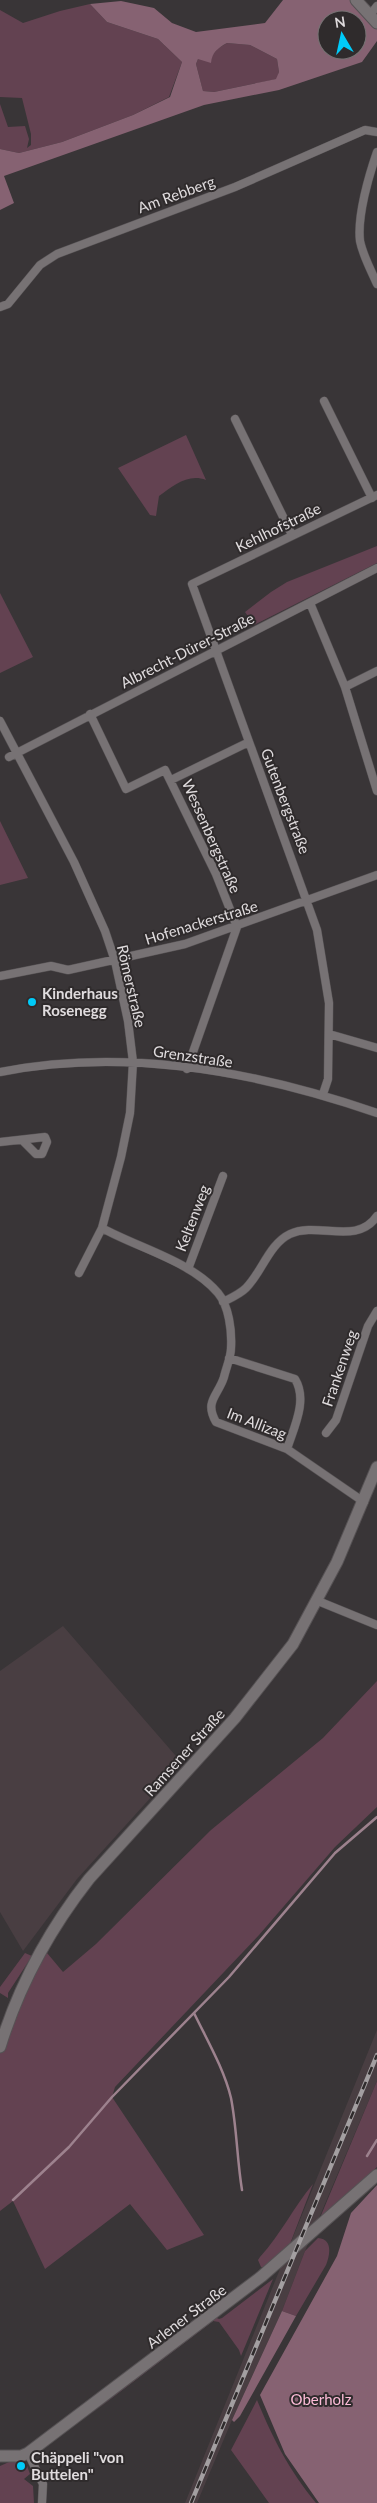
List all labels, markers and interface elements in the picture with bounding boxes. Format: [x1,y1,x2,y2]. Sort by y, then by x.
north arrow [317,10,367,60]
text: N [333,12,347,31]
street label: Am Rebberg [135,172,217,216]
street label: Kehlhofstraße [233,499,324,555]
street label: Albrecht-Dürer-Straße [117,608,257,692]
street label: Gutenbergstraße [258,746,314,856]
street label: Wessenbergstraße [179,776,245,896]
street label: Hofenackerstraße [142,896,260,948]
street label: Römerstraße [114,943,150,1029]
place label: Kinderhaus Rosenegg [42,984,118,1019]
marker: Kinderhaus Rosenegg [26,996,38,1008]
street label: Grenzstraße [152,1041,234,1071]
street label: Keltenweg [171,1182,213,1254]
street label: Frankenweg [317,1327,361,1409]
street label: Im Allizag [225,1403,290,1443]
street label: Ramsener Straße [140,1705,228,1799]
street label: Arlener Straße [143,2280,229,2352]
park label: Oberholz [291,2390,352,2408]
place label: Chäppeli "von Buttelen" [31,2448,124,2483]
marker: Chäppeli "von Buttelen" [15,2460,27,2472]

